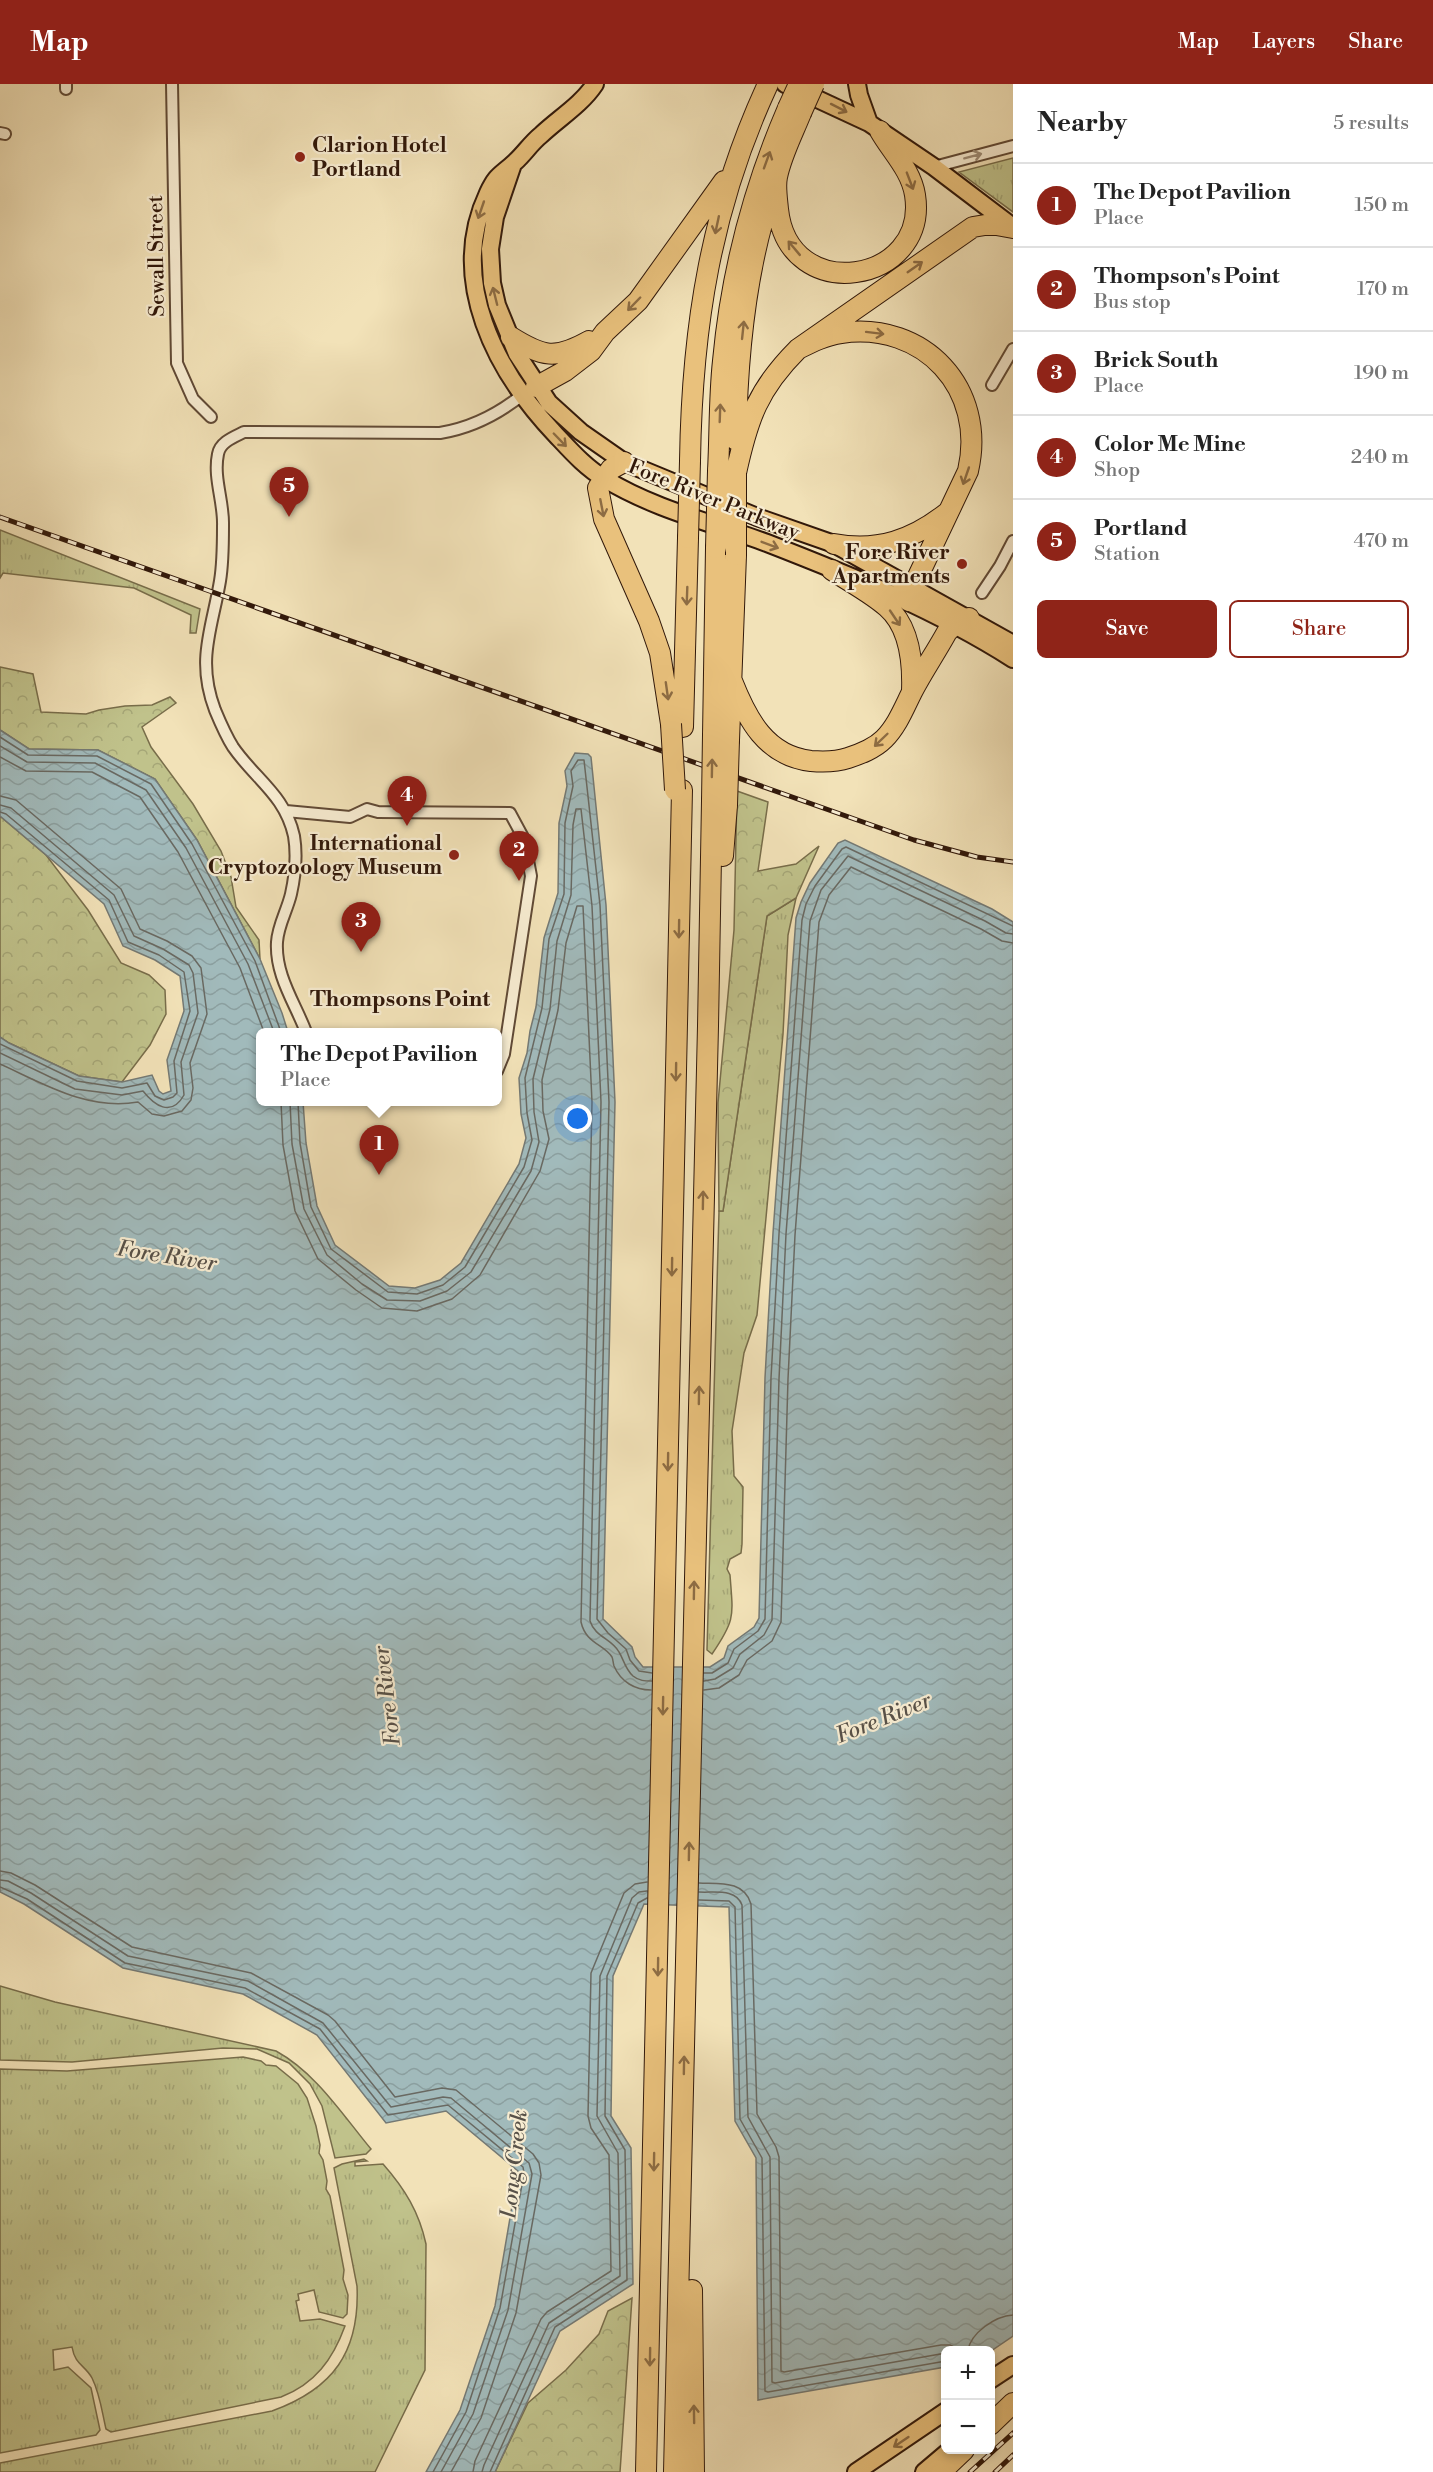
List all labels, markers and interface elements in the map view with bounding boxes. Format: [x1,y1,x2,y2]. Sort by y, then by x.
text: Map [30,25,89,60]
text: Map [1178,29,1219,55]
text: Layers [1252,29,1315,55]
text: Share [1348,29,1403,55]
one-way arrow [829,103,847,114]
text: Nearby [1037,107,1127,139]
text: 5 results [1333,111,1409,136]
place label: Clarion Hotel Portland [312,133,447,183]
marker: Clarion Hotel Portland [293,150,307,164]
one-way arrow [963,150,982,162]
one-way arrow [763,151,774,170]
one-way arrow [905,171,916,190]
text: The Depot Pavilion [1094,179,1291,206]
text: 1 [1052,193,1061,218]
text: 150 m [1354,193,1409,218]
street label: Sewall Street [143,194,171,317]
one-way arrow [475,201,486,219]
text: Place [1094,206,1144,231]
one-way arrow [711,215,722,235]
one-way arrow [787,240,800,256]
one-way arrow [906,261,922,273]
text: Thompson's Point [1094,263,1279,290]
text: 2 [1050,277,1063,302]
text: 170 m [1357,277,1409,302]
one-way arrow [489,286,500,305]
text: Bus stop [1094,290,1171,315]
one-way arrow [626,297,641,312]
one-way arrow [738,321,749,341]
one-way arrow [865,328,885,339]
text: Brick South [1094,347,1218,374]
text: 3 [1050,361,1063,386]
text: 190 m [1354,361,1409,386]
text: Place [1094,374,1144,399]
one-way arrow [714,403,726,423]
text: Color Me Mine [1094,431,1246,458]
one-way arrow [553,432,568,447]
text: 4 [1050,445,1063,470]
text: 240 m [1351,445,1409,470]
street label: Fore River Parkway [624,454,804,546]
text: Shop [1094,458,1140,483]
one-way arrow [959,466,970,485]
pin: 5 [270,468,308,517]
one-way arrow [597,498,608,517]
text: Portland [1094,515,1188,542]
text: 5 [1050,529,1063,554]
text: 470 m [1353,529,1409,554]
one-way arrow [760,540,778,551]
place label: Fore River Apartments [831,540,950,590]
text: Station [1094,542,1160,567]
marker: Fore River Apartments [955,557,969,571]
one-way arrow [681,586,692,606]
button: Save [1037,600,1217,658]
button: Share [1229,600,1409,658]
one-way arrow [888,609,901,626]
one-way arrow [662,680,673,700]
one-way arrow [874,732,889,747]
one-way arrow [706,758,718,778]
pin: 4 [388,776,426,826]
place label: International Cryptozoology Museum [208,831,442,881]
pin: 2 [500,832,538,881]
marker: International Cryptozoology Museum [447,848,461,862]
pin: 3 [342,902,380,952]
one-way arrow [674,918,685,938]
district label: Thompsons Point [310,986,490,1013]
popup [256,1028,502,1106]
text: The Depot Pavilion [281,1041,477,1068]
one-way arrow [671,1062,682,1082]
text: Place [281,1068,331,1093]
your location [563,1104,592,1133]
pin: 1 [360,1126,398,1175]
one-way arrow [698,1191,709,1211]
water label: Fore River [115,1235,219,1278]
one-way arrow [667,1256,678,1276]
one-way arrow [693,1386,705,1406]
one-way arrow [663,1451,674,1471]
one-way arrow [688,1581,700,1601]
water label: Fore River [368,1644,407,1747]
water label: Fore River [832,1687,936,1750]
one-way arrow [658,1696,669,1716]
one-way arrow [683,1841,695,1861]
one-way arrow [652,1957,664,1977]
one-way arrow [678,2055,690,2075]
water label: Long Creek [495,2109,534,2221]
one-way arrow [648,2151,659,2171]
one-way arrow [644,2346,655,2366]
map controls [941,2346,995,2454]
button: + [941,2346,995,2400]
button: − [941,2400,995,2454]
one-way arrow [688,2404,700,2424]
one-way arrow [893,2436,910,2448]

